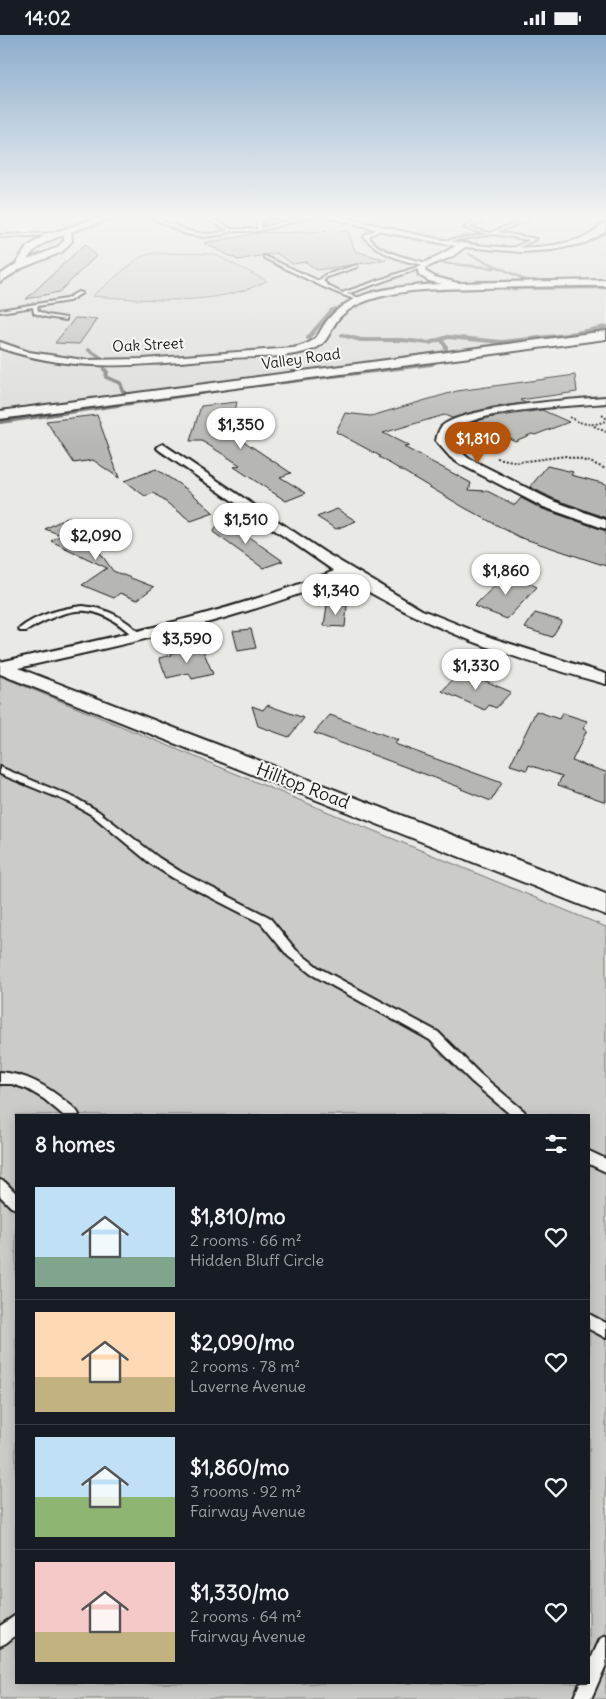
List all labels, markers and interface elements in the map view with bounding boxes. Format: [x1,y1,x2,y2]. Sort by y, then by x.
text: 14:02 [25,6,71,30]
street label: Oak Street [112,333,184,356]
street label: Valley Road [260,344,342,373]
pin: $1,350 [200,407,282,450]
text: $1,350 [217,414,265,434]
pin: $1,810 [437,421,519,464]
text: $1,810 [456,428,500,448]
pin: $1,510 [205,503,287,545]
text: $1,510 [224,509,268,529]
pin: $2,090 [55,519,137,561]
text: $2,090 [70,525,122,545]
pin: $1,860 [465,553,547,596]
text: $1,860 [482,560,530,580]
pin: $1,340 [295,573,377,616]
text: $1,340 [312,580,360,600]
pin: $3,590 [146,621,228,664]
text: $3,590 [162,628,212,648]
pin: $1,330 [435,649,517,691]
text: $1,330 [452,655,500,675]
street label: Hilltop Road [253,757,353,814]
icon: filters [542,1130,570,1158]
text: 8 homes [35,1131,115,1158]
text: $1,810/mo [190,1203,286,1230]
icon: home [75,1207,135,1267]
icon: heart [542,1223,570,1251]
text: 2 rooms · 66 m² [190,1230,302,1250]
text: Hidden Bluff Circle [190,1250,324,1270]
text: $2,090/mo [190,1329,295,1356]
icon: home [75,1332,135,1392]
icon: heart [542,1348,570,1376]
text: 2 rooms · 78 m² [190,1356,300,1376]
text: Laverne Avenue [190,1376,306,1396]
text: $1,860/mo [190,1454,289,1481]
icon: home [75,1457,135,1517]
icon: heart [542,1473,570,1501]
text: 3 rooms · 92 m² [190,1481,302,1501]
text: Fairway Avenue [190,1501,306,1521]
text: $1,330/mo [190,1579,289,1606]
icon: home [75,1582,135,1642]
icon: heart [542,1598,570,1626]
text: 2 rooms · 64 m² [190,1606,302,1626]
text: Fairway Avenue [190,1626,306,1646]

